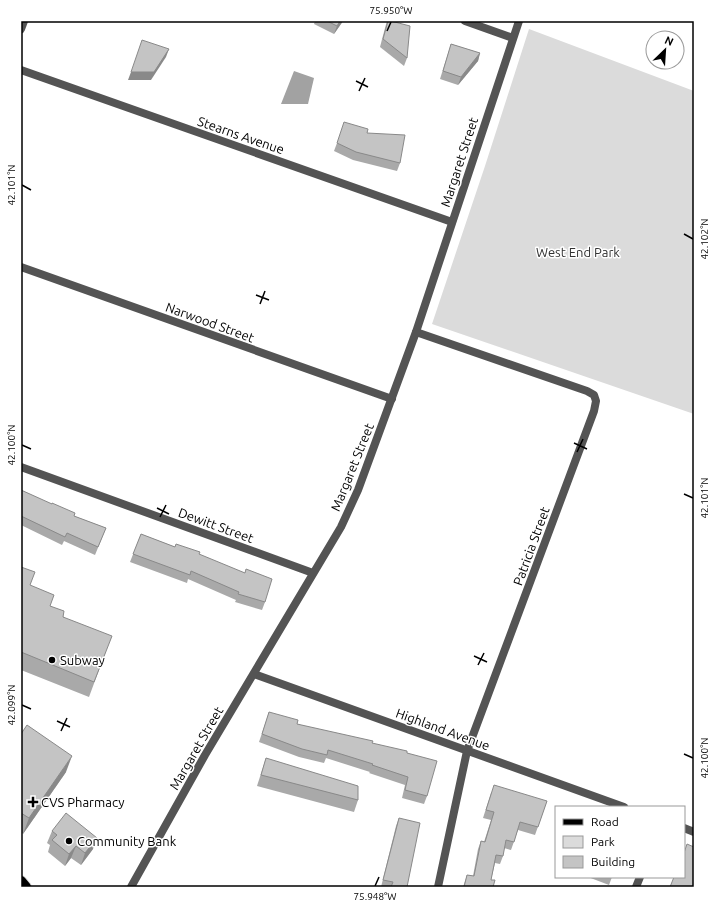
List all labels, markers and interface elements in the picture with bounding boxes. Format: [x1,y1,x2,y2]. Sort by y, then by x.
text: 75.950°W [369,5,413,16]
north arrow [645,30,685,70]
text: N [663,34,675,48]
street label: Stearns Avenue [196,114,286,156]
street label: Margaret Street [438,115,480,209]
text: 42.101°N [6,164,17,206]
text: 42.102°N [699,218,710,260]
park label: West End Park [536,245,620,259]
street label: Narwood Street [164,299,256,345]
street label: Margaret Street [328,421,376,513]
text: 42.100°N [6,424,17,466]
text: 42.101°N [699,477,710,519]
street label: Dewitt Street [176,505,256,545]
street label: Patricia Street [510,505,552,587]
place label: Subway [60,653,105,667]
marker: Subway [47,655,57,665]
text: 42.099°N [6,684,17,726]
street label: Margaret Street [167,704,225,792]
street label: Highland Avenue [394,705,492,753]
text: 42.100°N [699,737,710,779]
place label: CVS Pharmacy [41,795,124,809]
marker: CVS Pharmacy [28,797,38,807]
legend [555,806,685,878]
text: Road [591,815,619,828]
place label: Community Bank [77,834,177,848]
text: Park [591,835,615,848]
marker: Community Bank [64,836,74,846]
text: Building [591,855,635,868]
text: 75.948°W [353,891,397,902]

